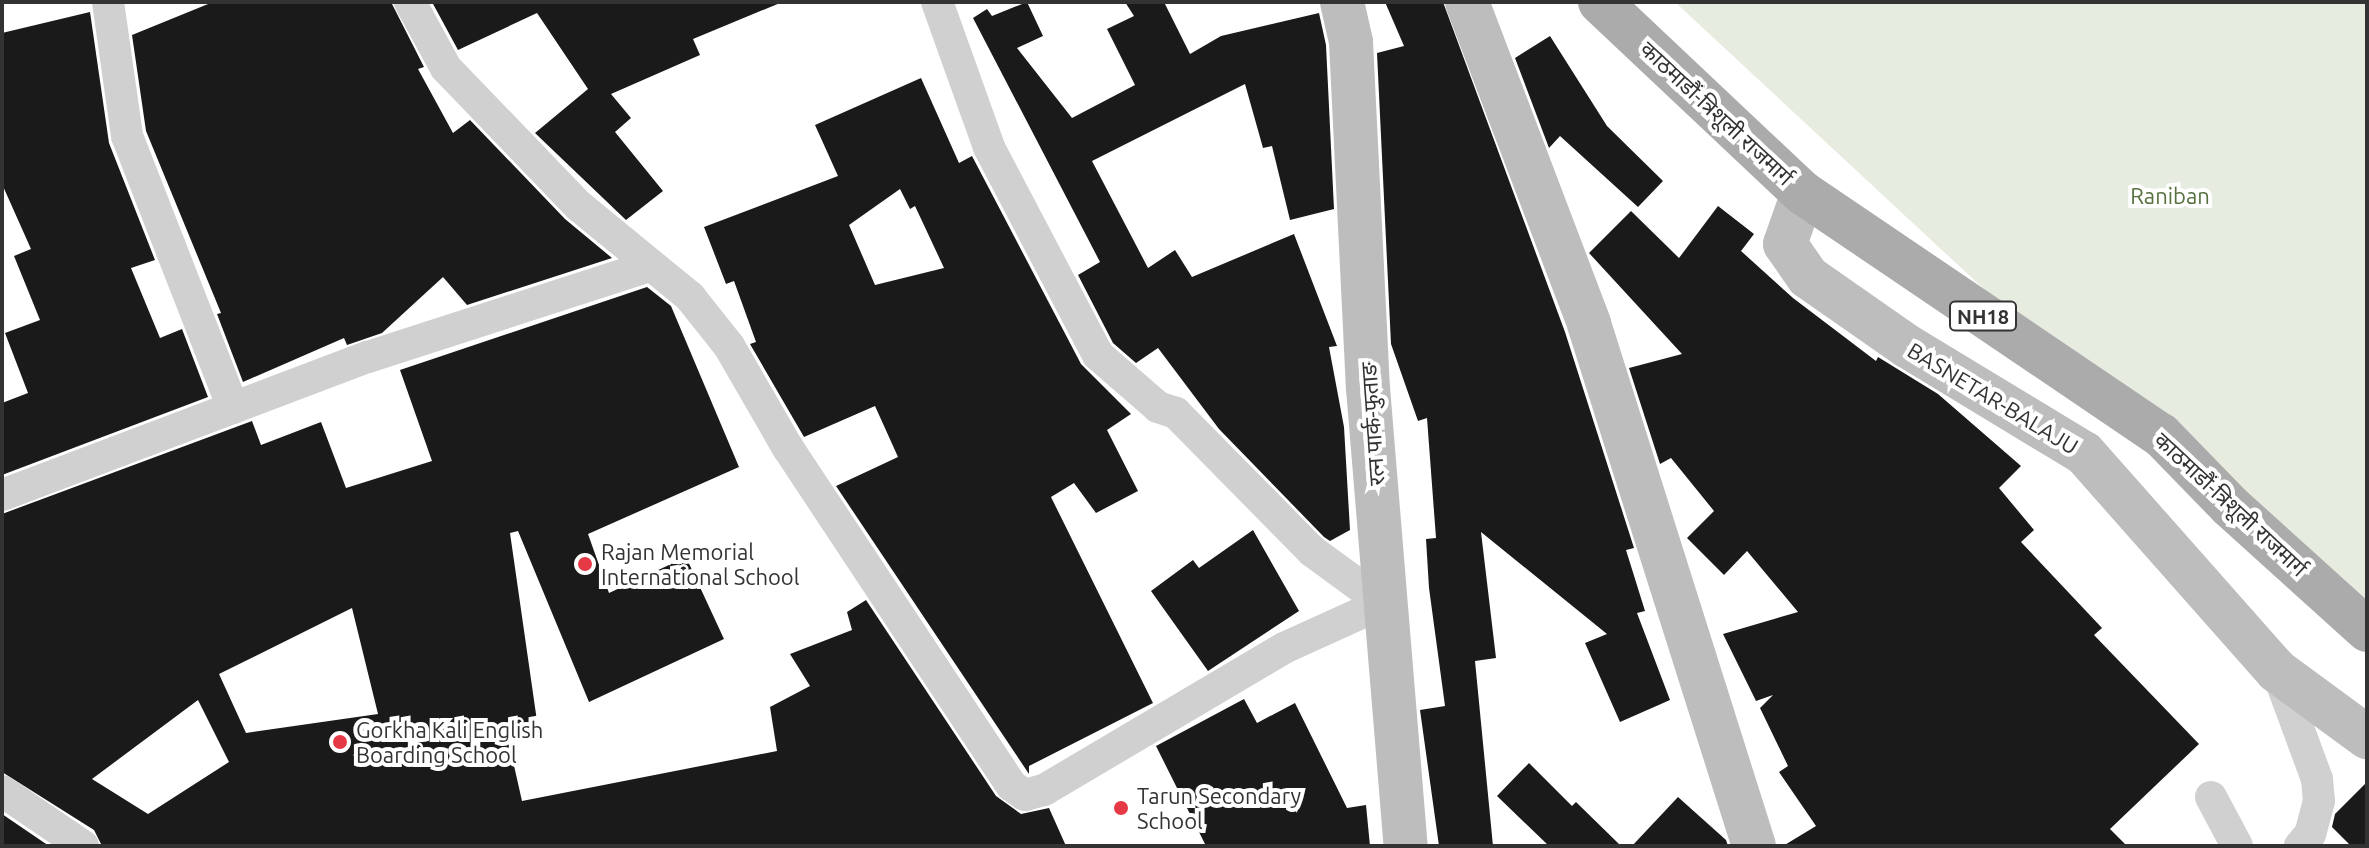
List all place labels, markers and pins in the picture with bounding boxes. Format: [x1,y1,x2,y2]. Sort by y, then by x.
place label: Rajan Memorial International School [601,538,800,590]
marker: Rajan Memorial International School [576,555,594,573]
place label: Gorkha Kali English Boarding School [356,716,543,768]
marker: Gorkha Kali English Boarding School [331,733,349,751]
place label: Tarun Secondary School [1137,782,1301,834]
marker: Tarun Secondary School [1112,799,1130,817]

